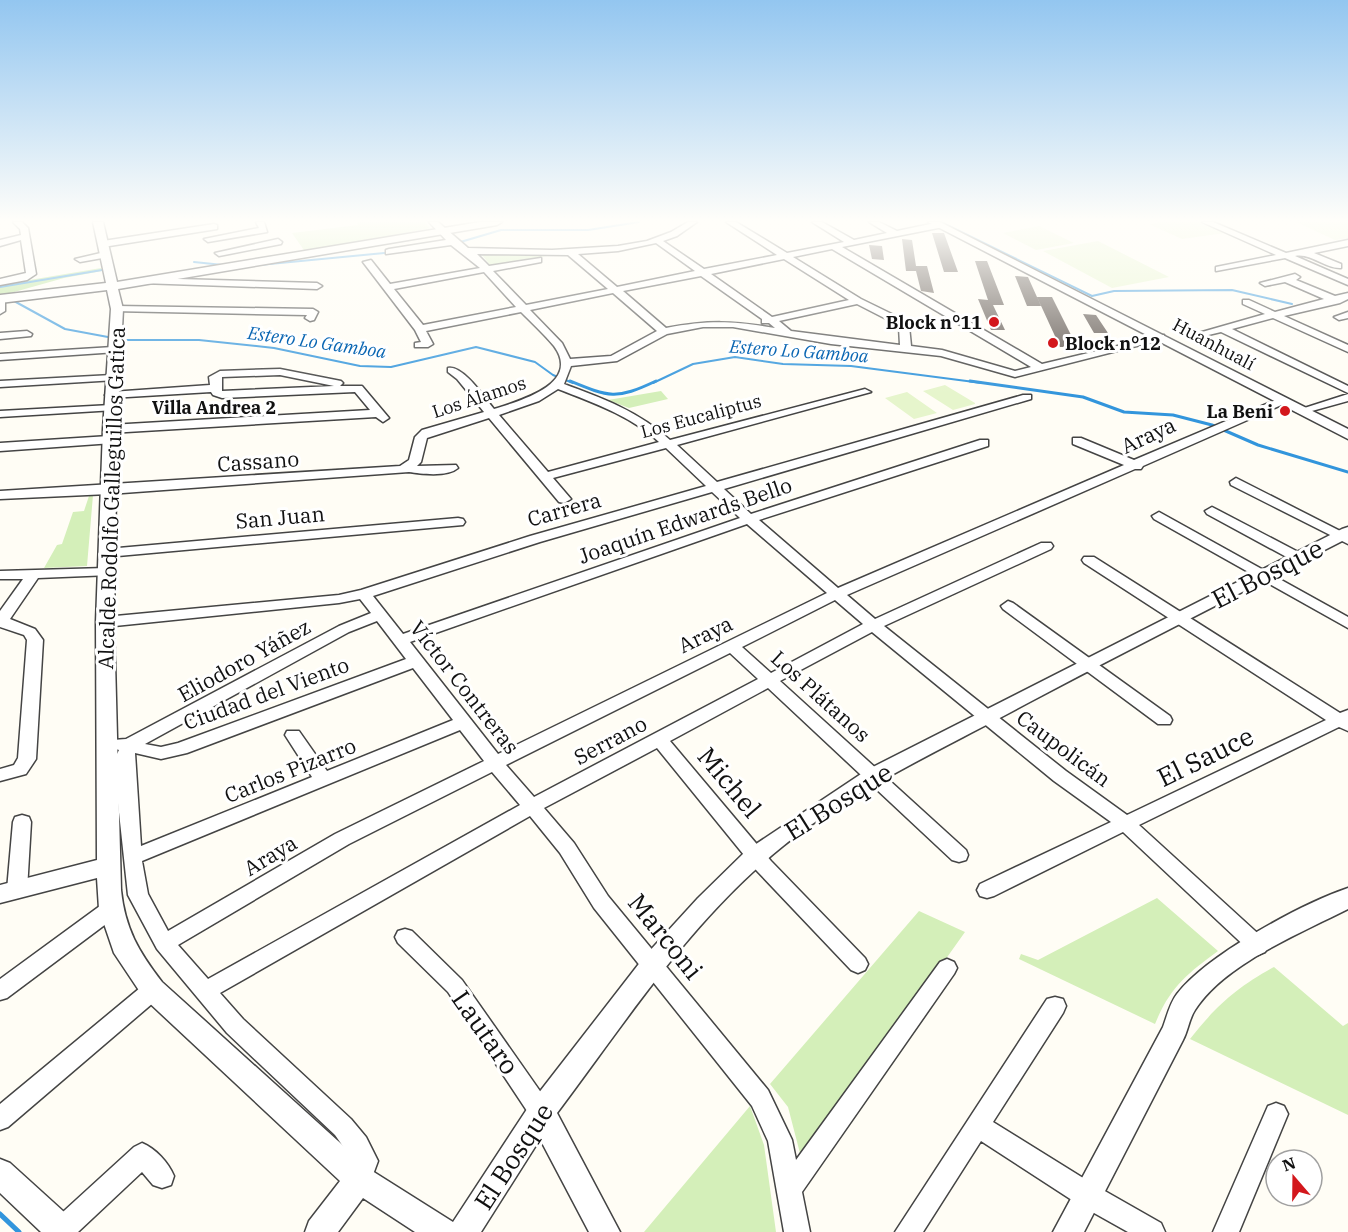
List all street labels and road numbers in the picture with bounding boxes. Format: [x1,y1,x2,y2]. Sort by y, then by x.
street label: Huanhualí [1169,313,1259,375]
street label: Alcalde Rodolfo Galleguillos Gatica [91,326,131,670]
street label: Los Álamos [429,371,529,423]
street label: Los Eucaliptus [638,389,764,443]
street label: Araya [1116,410,1180,460]
street label: Cassano [216,444,300,478]
street label: Joaquín Edwards Bello [575,470,795,570]
street label: Carrera [524,485,604,533]
street label: San Juan [234,499,326,535]
street label: El Bosque [1205,530,1329,616]
street label: Araya [673,609,737,659]
street label: Eliodoro Yáñez [173,612,315,708]
street label: Víctor Contreras [404,615,526,759]
street label: Los Plátanos [765,644,877,748]
street label: Ciudad del Viento [179,650,353,736]
street label: Caupolicán [1011,703,1117,793]
street label: Serrano [569,709,651,771]
street label: El Sauce [1151,718,1259,794]
street label: Carlos Pizarro [220,731,360,809]
street label: Michel [691,740,769,824]
street label: El Bosque [778,755,898,847]
street label: Araya [238,828,302,882]
street label: Marconi [621,886,711,986]
street label: Lautaro [445,983,527,1081]
street label: El Bosque [466,1096,560,1216]

